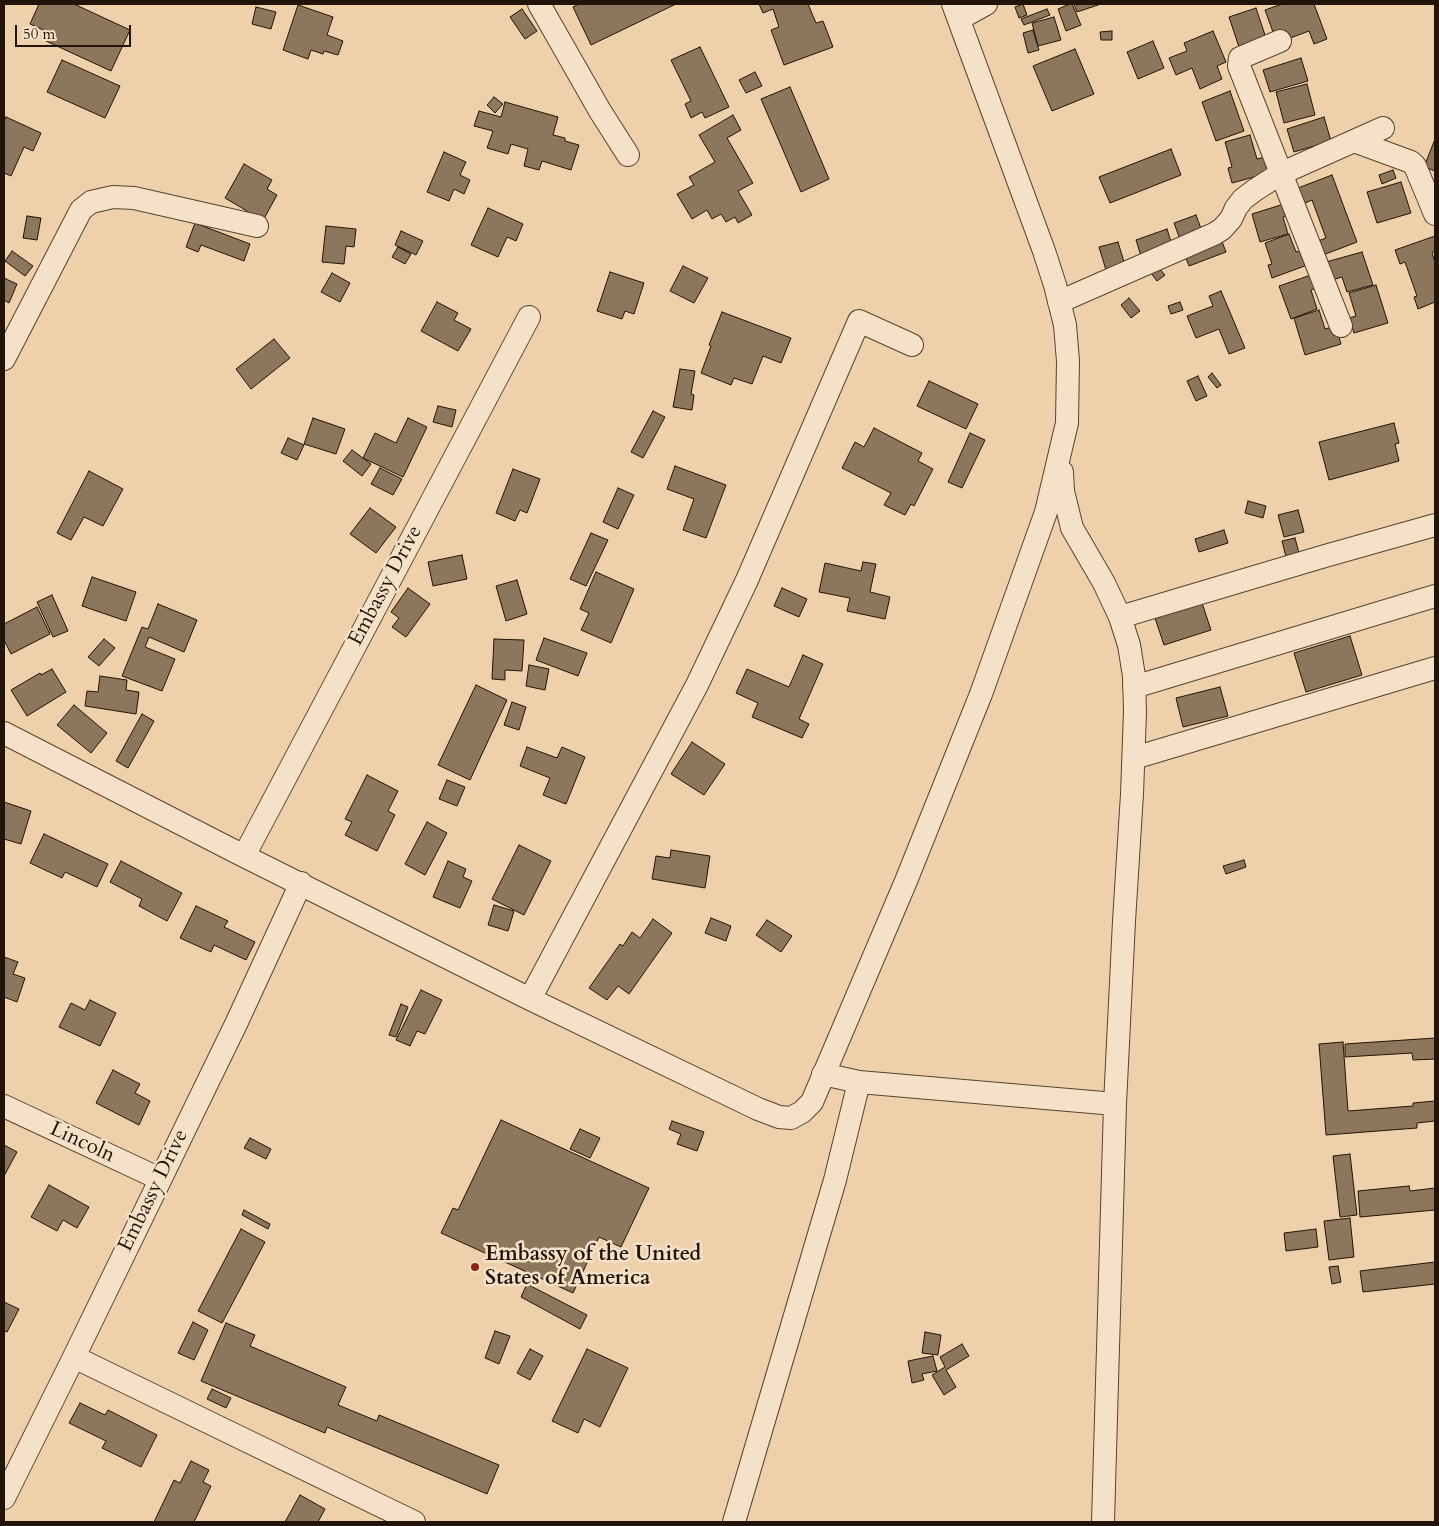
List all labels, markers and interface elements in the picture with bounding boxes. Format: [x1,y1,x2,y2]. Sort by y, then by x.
scale bar [18,15,134,47]
text: 50 m [23,24,55,44]
street label: Embassy Drive [344,522,428,650]
street label: Lincoln [46,1117,118,1169]
street label: Embassy Drive [114,1126,194,1256]
place label: Embassy of the United States of America [485,1242,701,1292]
marker: Embassy of the United States of America [469,1261,481,1273]

